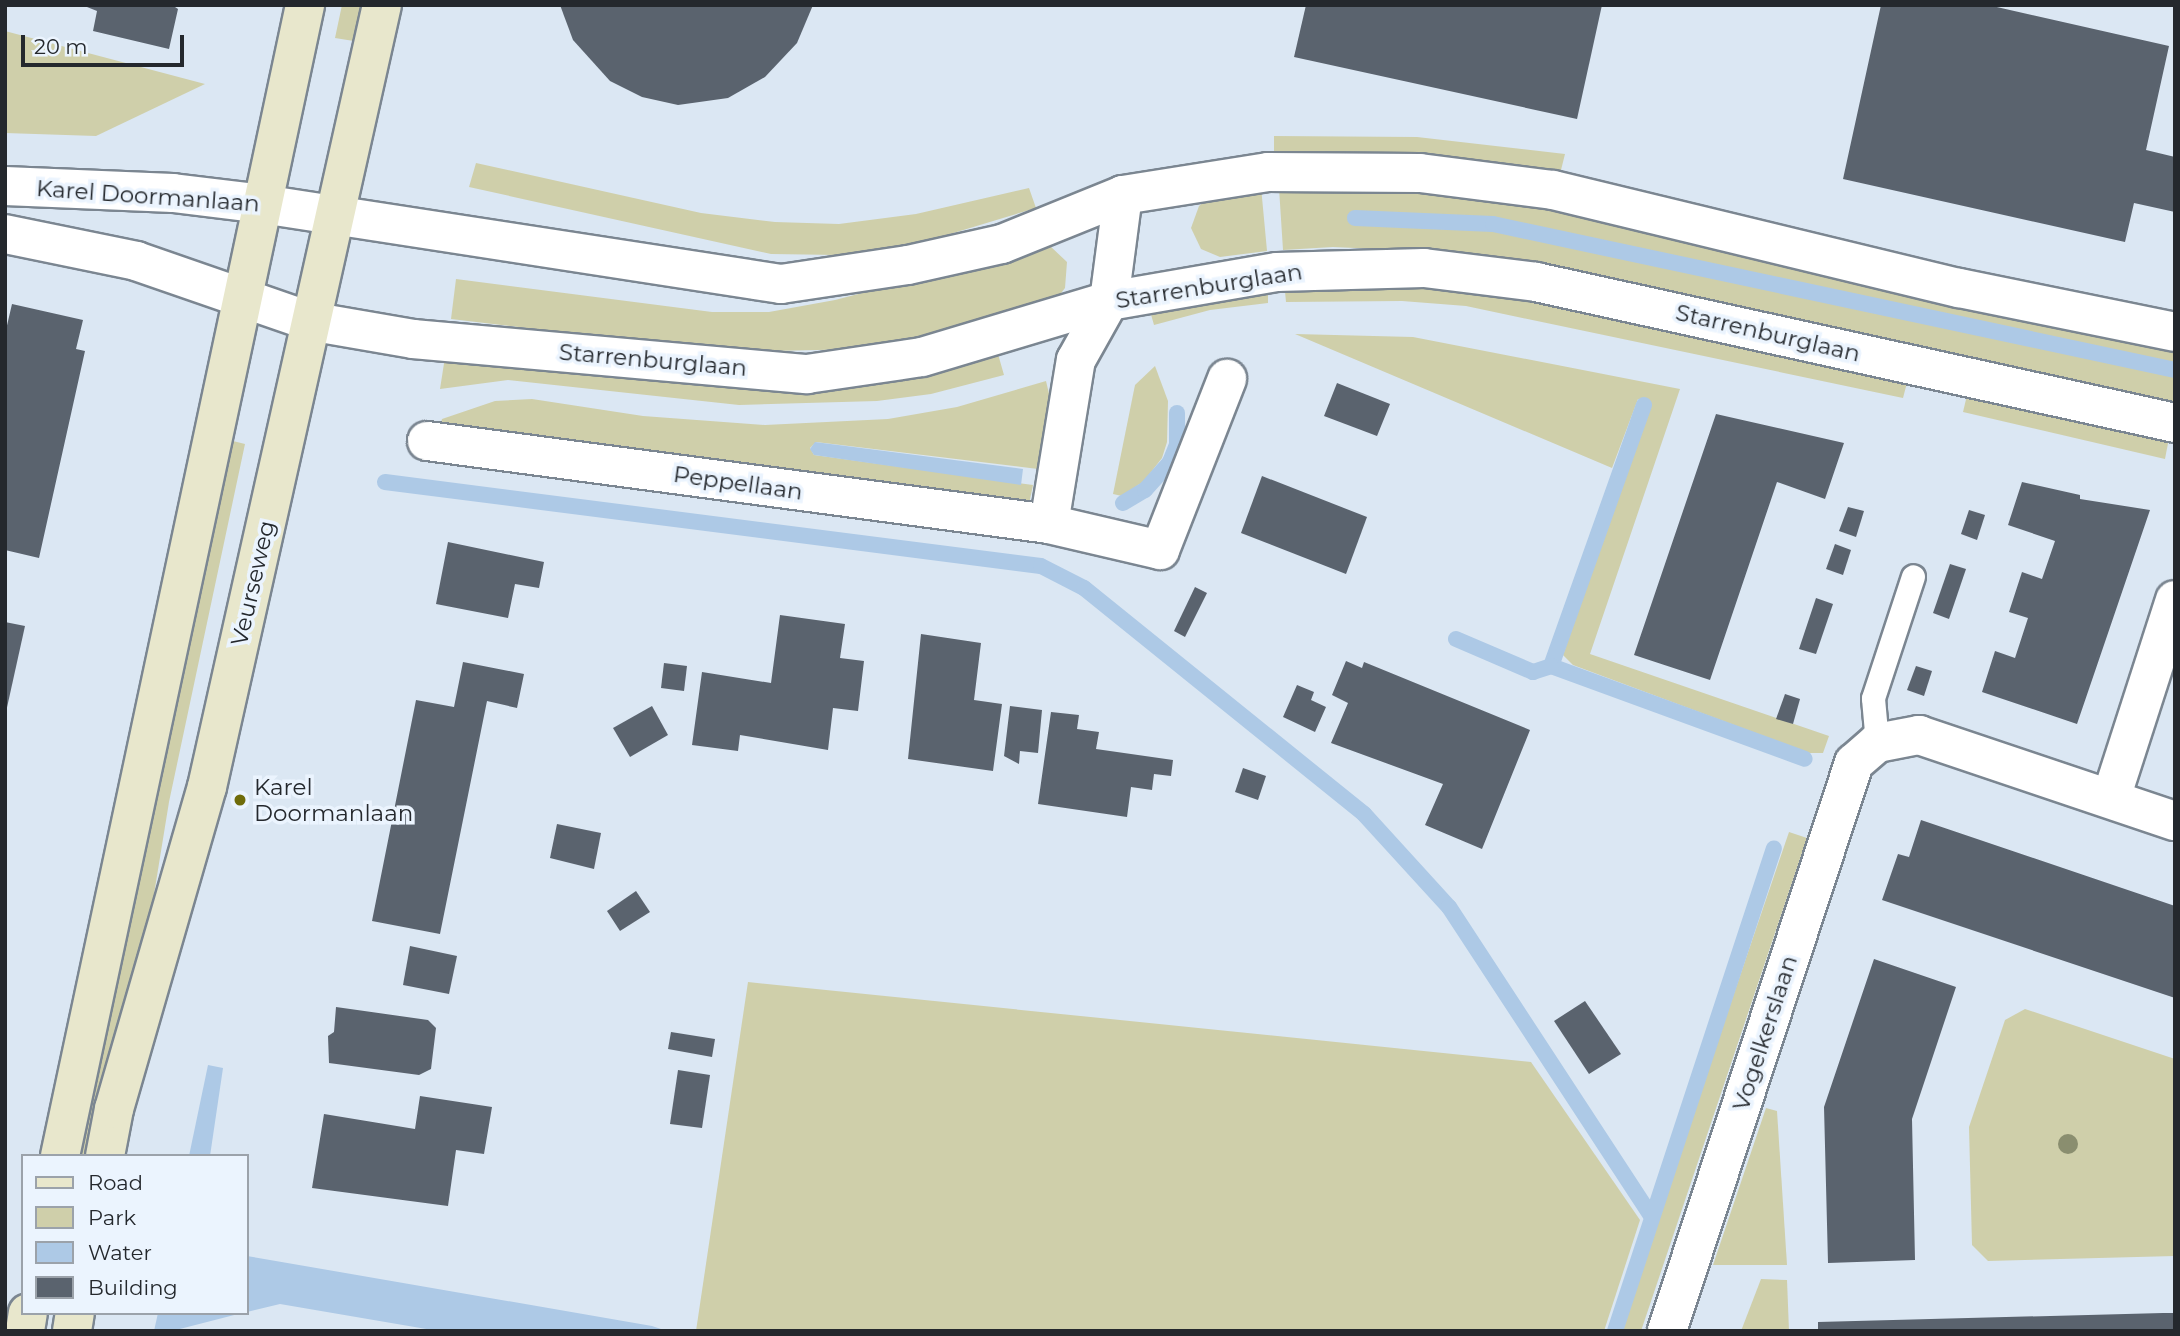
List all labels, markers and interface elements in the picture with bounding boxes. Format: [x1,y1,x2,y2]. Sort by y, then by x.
scale bar [24,21,187,65]
text: 20 m [34,34,88,59]
street label: Karel Doormanlaan [35,174,261,218]
street label: Starrenburglaan [1114,258,1304,314]
street label: Starrenburglaan [1673,298,1863,368]
street label: Starrenburglaan [558,338,748,382]
street label: Peppellaan [672,460,804,506]
street label: Veurseweg [225,518,281,648]
place label: Karel Doormanlaan [254,773,413,827]
marker: Karel Doormanlaan [232,792,248,808]
street label: Vogelkerslaan [1727,952,1803,1114]
legend [21,1154,248,1315]
text: Road [88,1170,143,1195]
text: Park [88,1205,136,1230]
text: Water [88,1240,152,1265]
text: Building [88,1275,178,1300]

